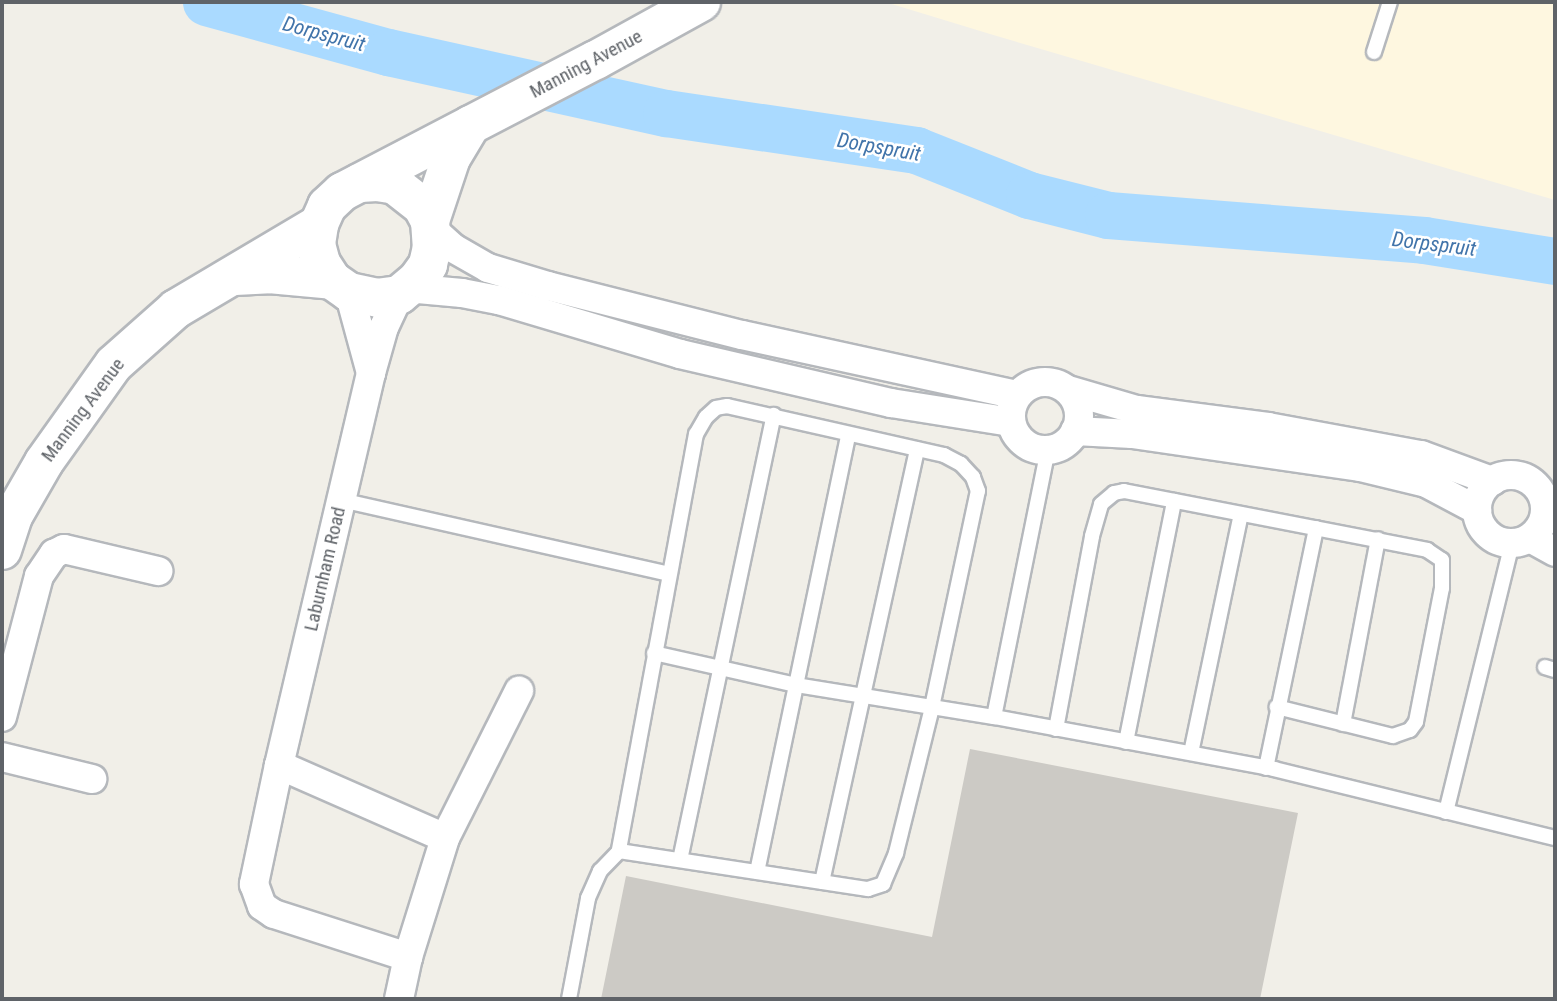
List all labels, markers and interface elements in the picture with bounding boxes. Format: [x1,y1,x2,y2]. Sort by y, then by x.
water label: Dorpspruit [280,11,368,57]
street label: Manning Avenue [526,25,646,103]
water label: Dorpspruit [835,127,923,167]
water label: Dorpspruit [1391,226,1477,262]
street label: Manning Avenue [37,354,129,466]
street label: Laburnham Road [300,505,350,633]

